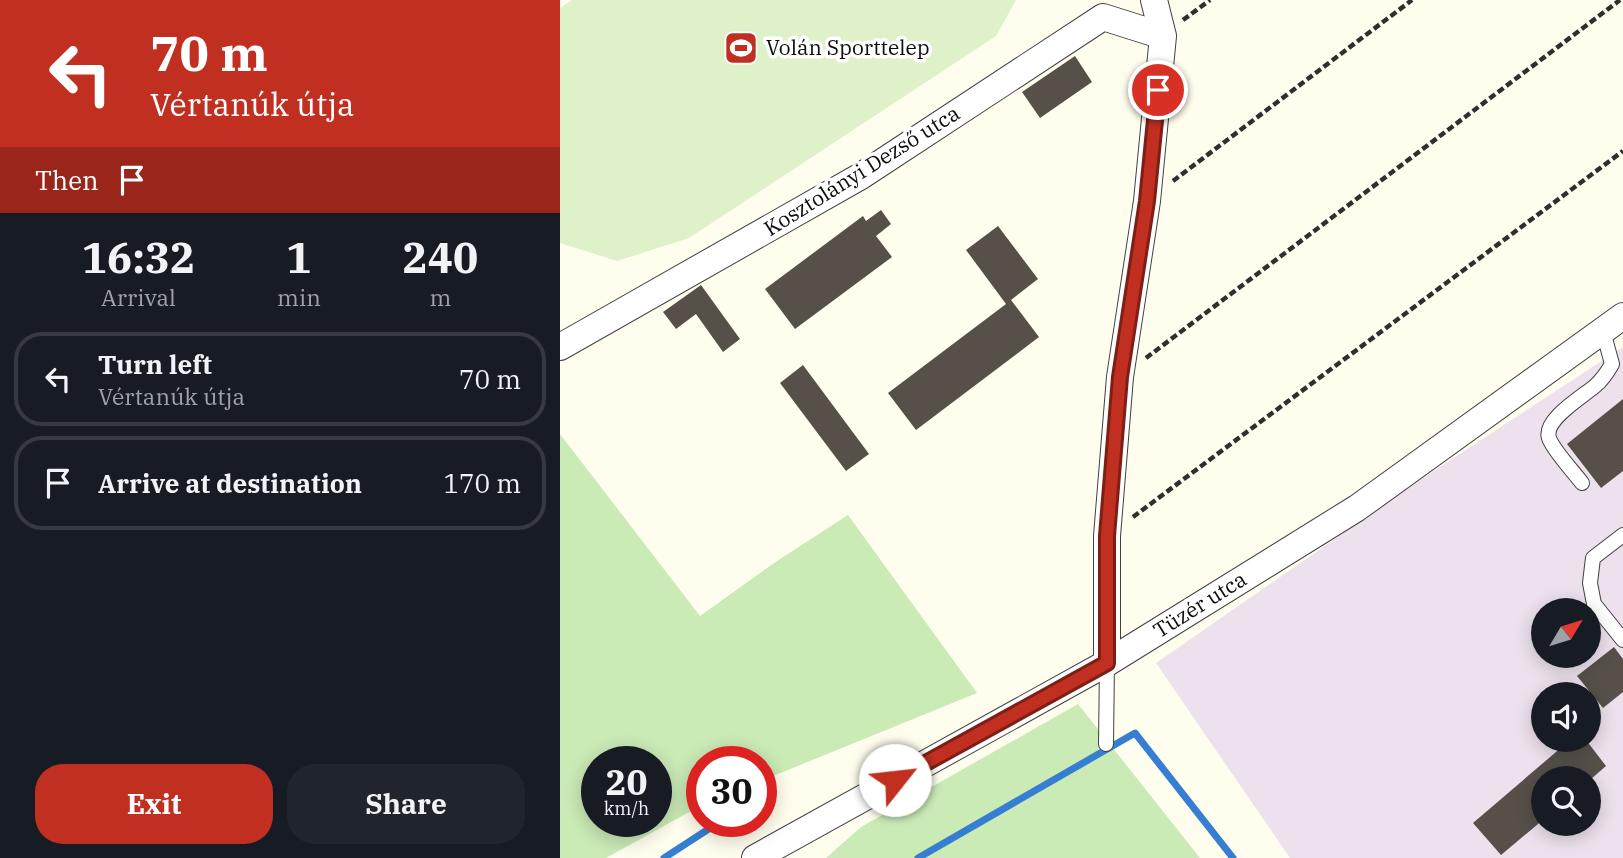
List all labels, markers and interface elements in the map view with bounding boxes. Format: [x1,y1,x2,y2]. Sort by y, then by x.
text: 70 m [150,21,268,84]
icon: left [35,28,126,119]
sports icon: Volán Sporttelep [722,29,760,67]
place label: Volán Sporttelep [766,33,930,61]
pin [1128,60,1188,120]
icon: arrive [1139,71,1177,109]
text: Vértanúk útja [150,83,355,125]
street label: Kosztolányi Dezső utca [758,99,965,242]
icon: arrive [113,161,151,199]
text: Then [35,163,99,197]
text: 16:32 [82,230,195,285]
text: 1 [286,230,312,285]
text: 240 [403,230,478,285]
text: Arrival [101,282,176,312]
text: min [277,282,321,312]
text: m [429,282,451,312]
text: Turn left [98,347,212,381]
icon: left [39,360,77,398]
text: 70 m [459,362,521,396]
text: Vértanúk útja [98,381,245,411]
icon: arrive [39,464,77,502]
text: Arrive at destination [98,466,362,500]
text: 170 m [443,466,521,500]
street label: Tüzér utca [1148,565,1251,644]
north arrow [1531,598,1601,668]
map controls [1531,598,1601,836]
button: sound [1531,682,1601,752]
position arrow [858,743,932,817]
speed limit sign: 30 [686,746,777,837]
text: 20 [605,759,648,805]
button: Exit [35,764,273,844]
button: Share [287,764,525,844]
button: search [1531,766,1601,836]
text: km/h [604,797,649,820]

